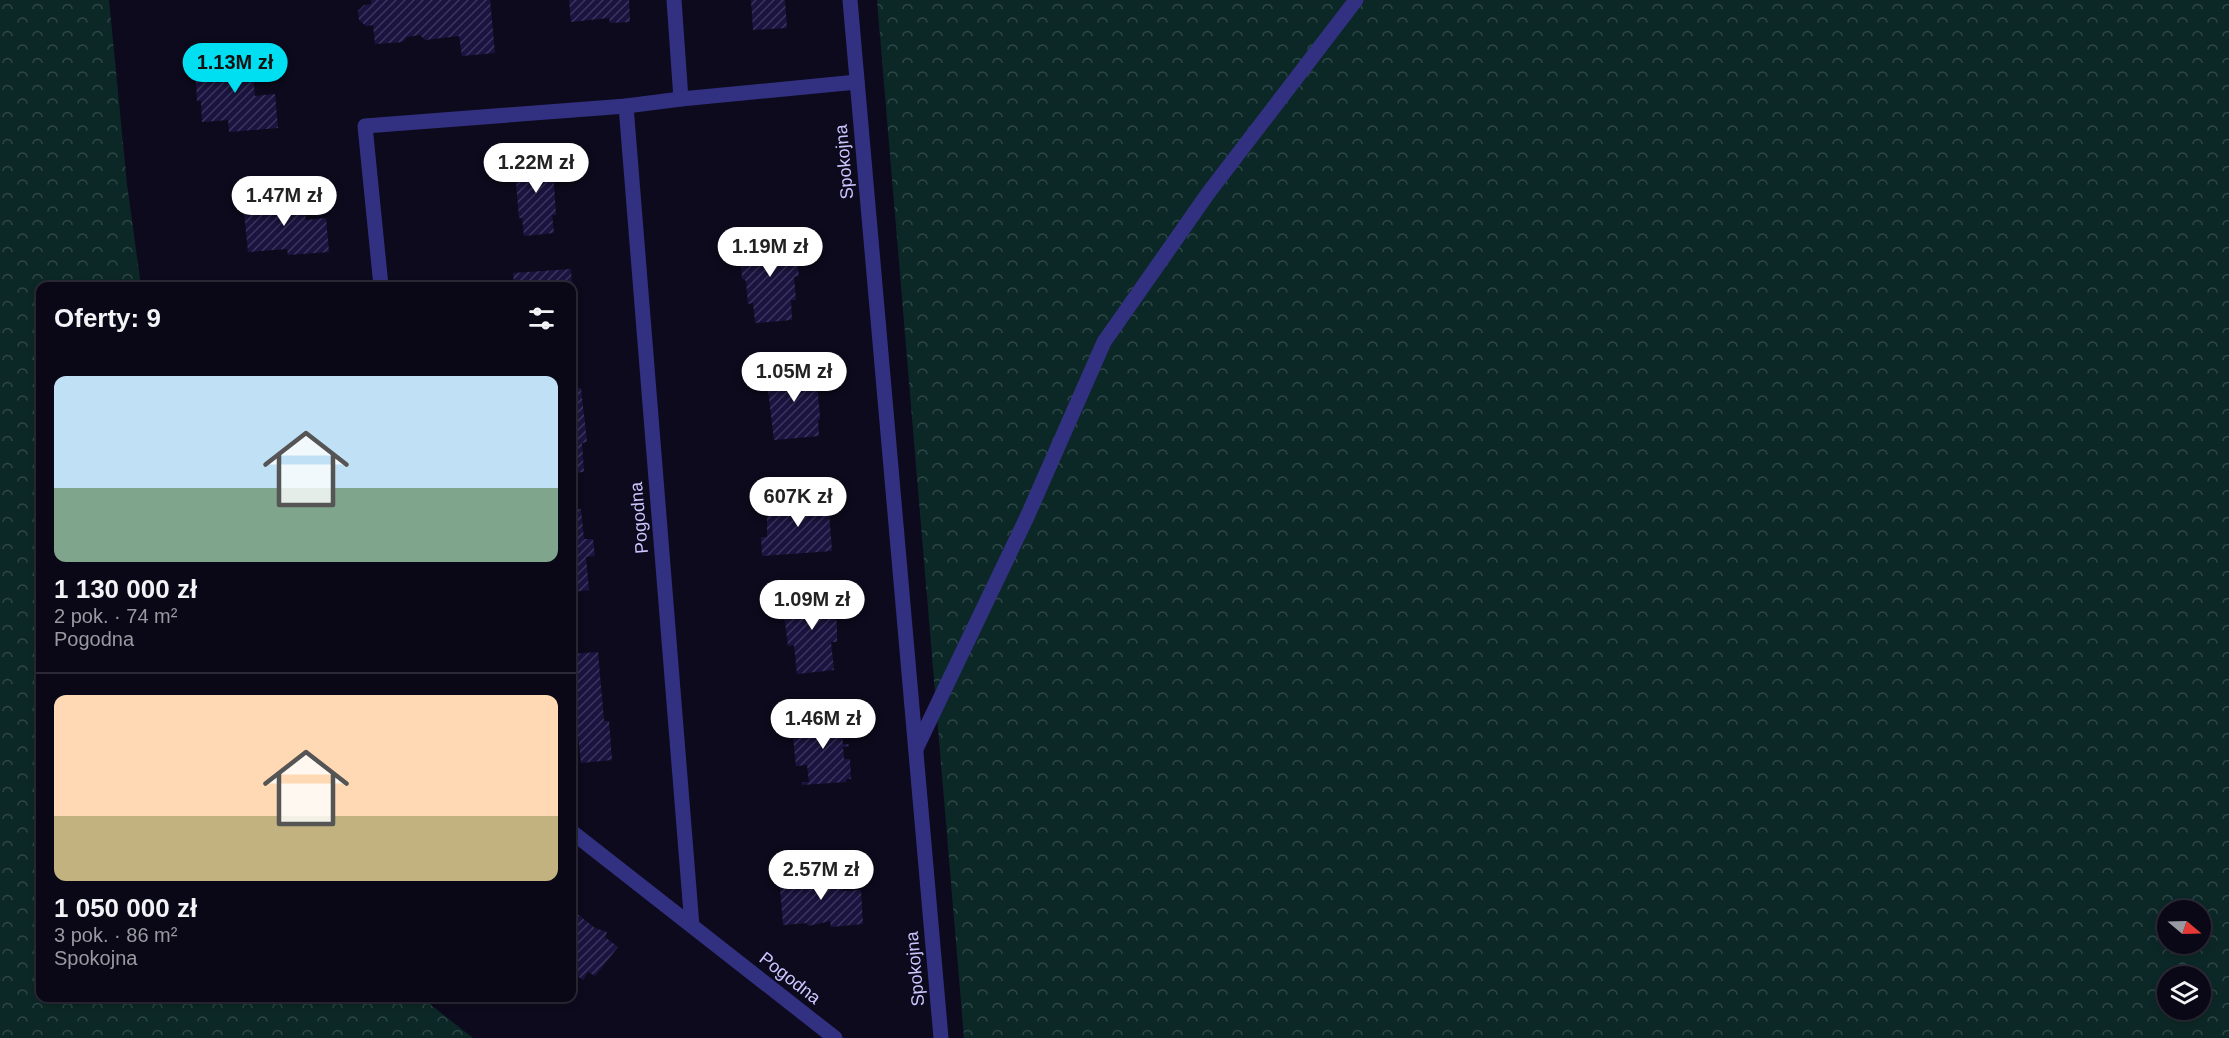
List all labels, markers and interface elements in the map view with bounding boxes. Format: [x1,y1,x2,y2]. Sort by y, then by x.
pin: 1.13M zł [173,43,297,94]
text: 1.13M zł [197,51,273,73]
street label: Spokojna [831,123,857,200]
pin: 1.22M zł [474,143,598,194]
text: 1.22M zł [498,151,574,173]
pin: 1.47M zł [222,176,346,227]
text: 1.47M zł [246,184,322,206]
pin: 1.19M zł [708,227,832,278]
text: 1.19M zł [732,235,808,257]
icon: filters [525,302,558,335]
text: Oferty: 9 [54,303,161,333]
pin: 1.05M zł [732,352,856,403]
text: 1.05M zł [756,360,832,382]
icon: home [252,415,360,523]
pin: 607K zł [743,477,853,528]
street label: Pogodna [626,480,652,555]
text: 607K zł [764,485,832,507]
text: 1 130 000 zł [54,574,197,604]
pin: 1.09M zł [750,580,874,631]
text: 1.09M zł [774,588,850,610]
text: 2 pok. · 74 m² [54,605,177,627]
text: Pogodna [54,628,134,650]
pin: 1.46M zł [761,699,885,750]
text: 1.46M zł [785,707,861,729]
icon: home [252,734,360,842]
pin: 2.57M zł [759,850,883,901]
text: 2.57M zł [783,858,859,880]
text: 1 050 000 zł [54,893,197,923]
north arrow [2157,900,2211,954]
map controls [2157,900,2211,1020]
text: 3 pok. · 86 m² [54,924,177,946]
street label: Spokojna [902,930,928,1007]
text: Spokojna [54,947,137,969]
street label: Pogodna [755,948,825,1009]
button: layers [2157,966,2211,1020]

